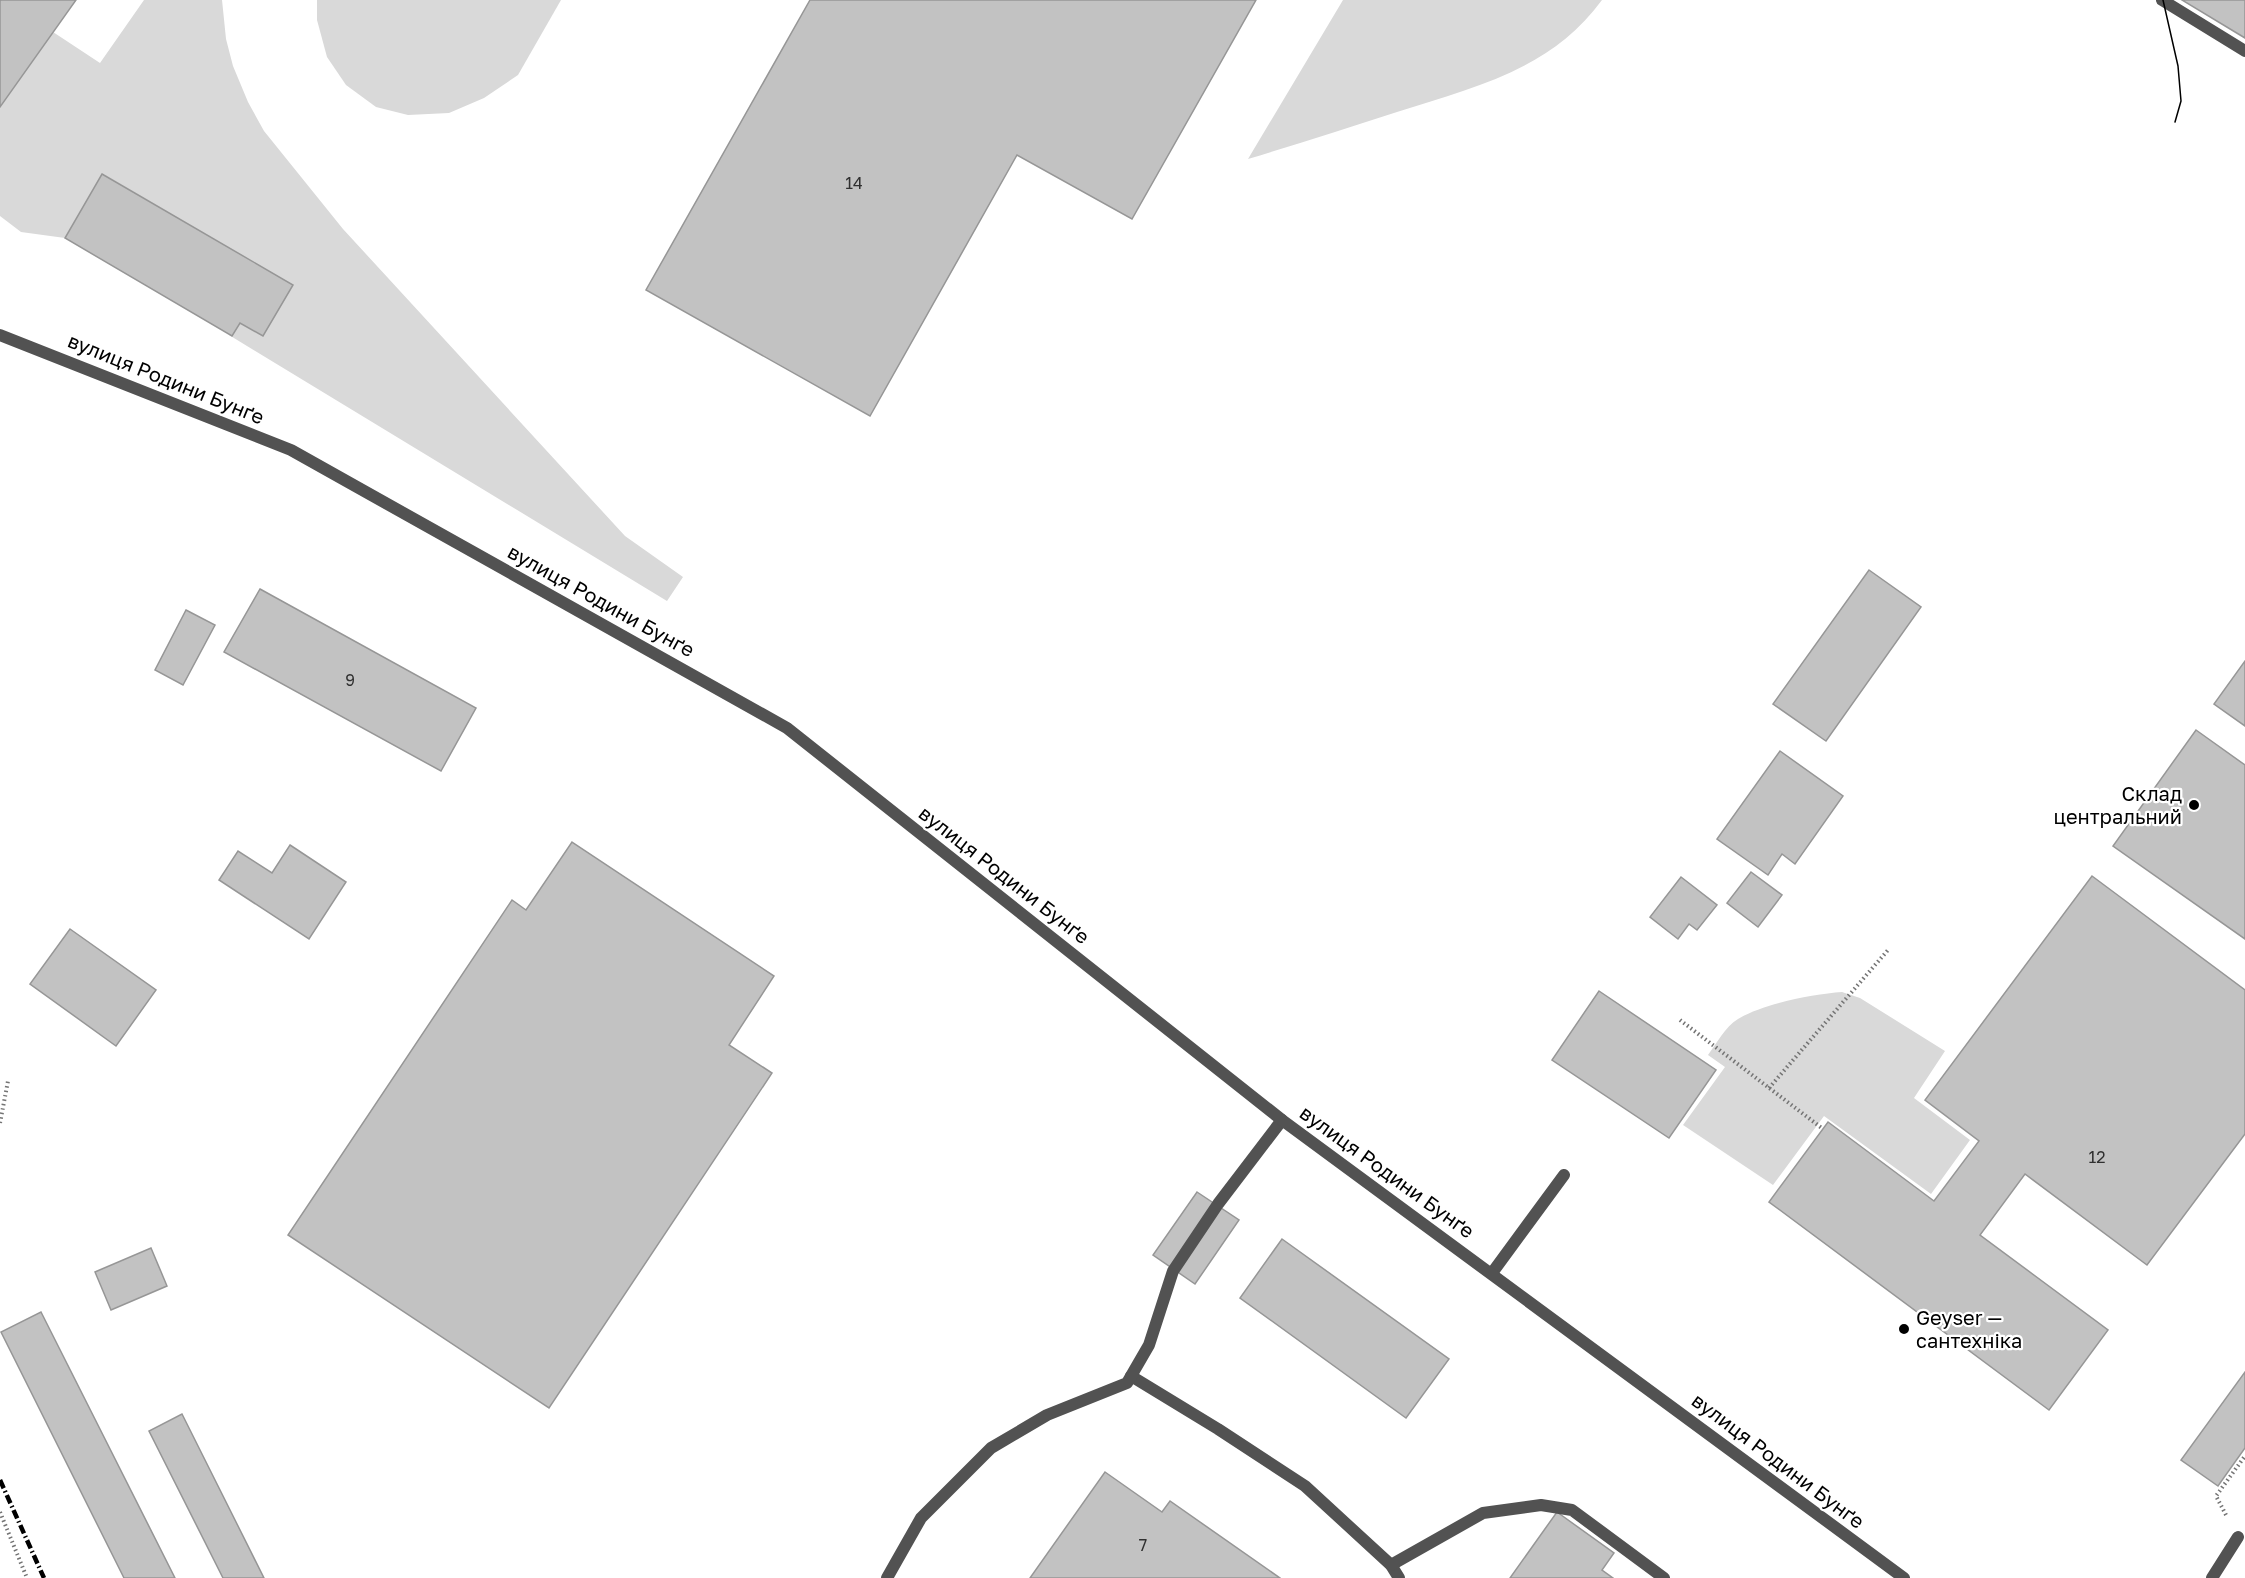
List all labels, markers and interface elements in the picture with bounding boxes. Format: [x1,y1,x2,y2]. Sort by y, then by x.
house number: 14 [845,173,863,193]
street label: вулиця Родини Бунґе [65,328,268,428]
street label: вулиця Родини Бунґе [504,539,699,661]
house number: 9 [345,670,355,690]
place label: Склад центральний [2054,781,2182,828]
marker: Склад центральний [2187,798,2201,812]
street label: вулиця Родини Бунґе [915,800,1095,948]
street label: вулиця Родини Бунґе [1296,1100,1479,1243]
house number: 12 [2088,1147,2106,1167]
place label: Geyser — сантехніка [1916,1305,2022,1352]
marker: Geyser — сантехніка [1897,1322,1911,1336]
street label: вулиця Родини Бунґе [1688,1388,1870,1533]
house number: 7 [1139,1535,1147,1555]

